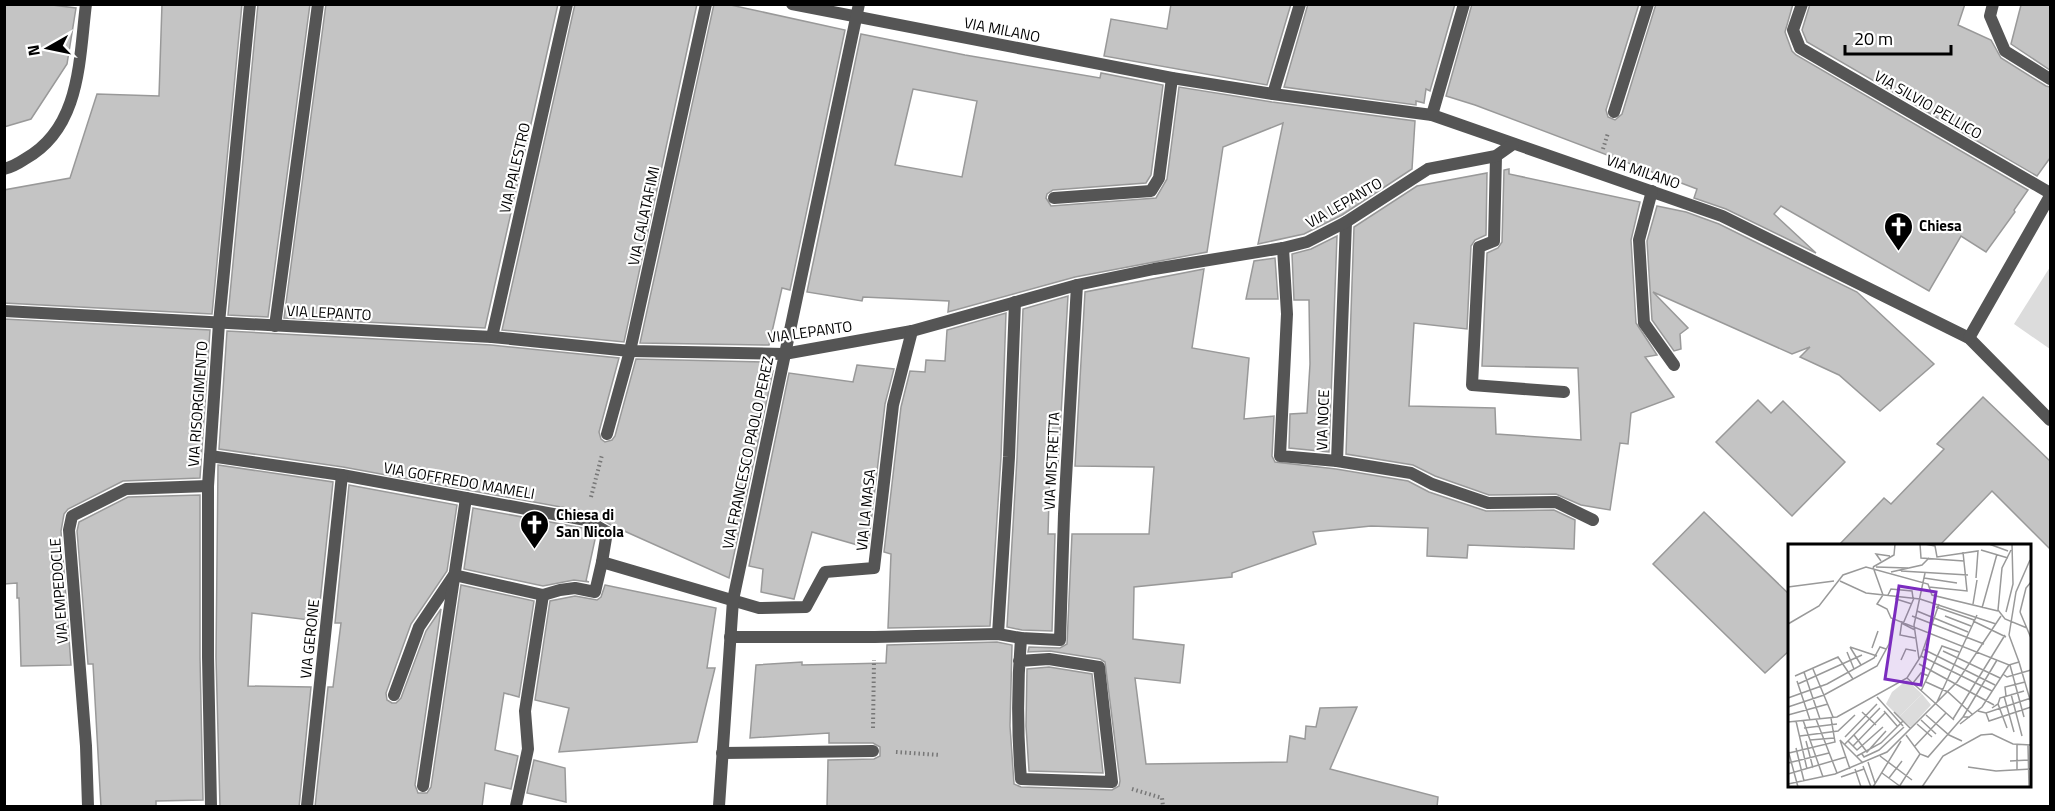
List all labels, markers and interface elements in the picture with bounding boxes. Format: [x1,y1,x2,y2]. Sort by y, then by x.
street label: VIA MILANO [962,11,1042,48]
north arrow [18,18,78,78]
scale bar [1845,18,1952,56]
text: 20 m [1854,25,1893,52]
text: N [20,43,46,58]
street label: VIA SILVIO PELLICO [1870,64,1987,145]
street label: VIA PALESTRO [493,120,536,216]
street label: VIA MILANO [1603,148,1683,195]
street label: VIA CALATAFIMI [622,164,665,268]
street label: VIA LEPANTO [1301,171,1386,234]
church icon: Chiesa [1882,210,1914,252]
place label: Chiesa [1919,214,1962,237]
street label: VIA LEPANTO [286,299,372,326]
street label: VIA LEPANTO [766,314,854,349]
street label: VIA RISORGIMENTO [182,340,213,468]
street label: VIA FRANCESCO PAOLO PEREZ [716,354,779,551]
street label: VIA NOCE [1310,389,1335,451]
street label: VIA MISTRETTA [1037,411,1066,511]
street label: VIA GOFFREDO MAMELI [382,456,537,505]
street label: VIA LA MASA [850,468,881,552]
place label: Chiesa di San Nicola [556,503,624,543]
church icon: Chiesa di San Nicola [519,508,551,550]
street label: VIA EMPEDOCLE [43,537,74,645]
inset map [1788,544,2031,787]
street label: VIA GERONE [294,598,325,680]

